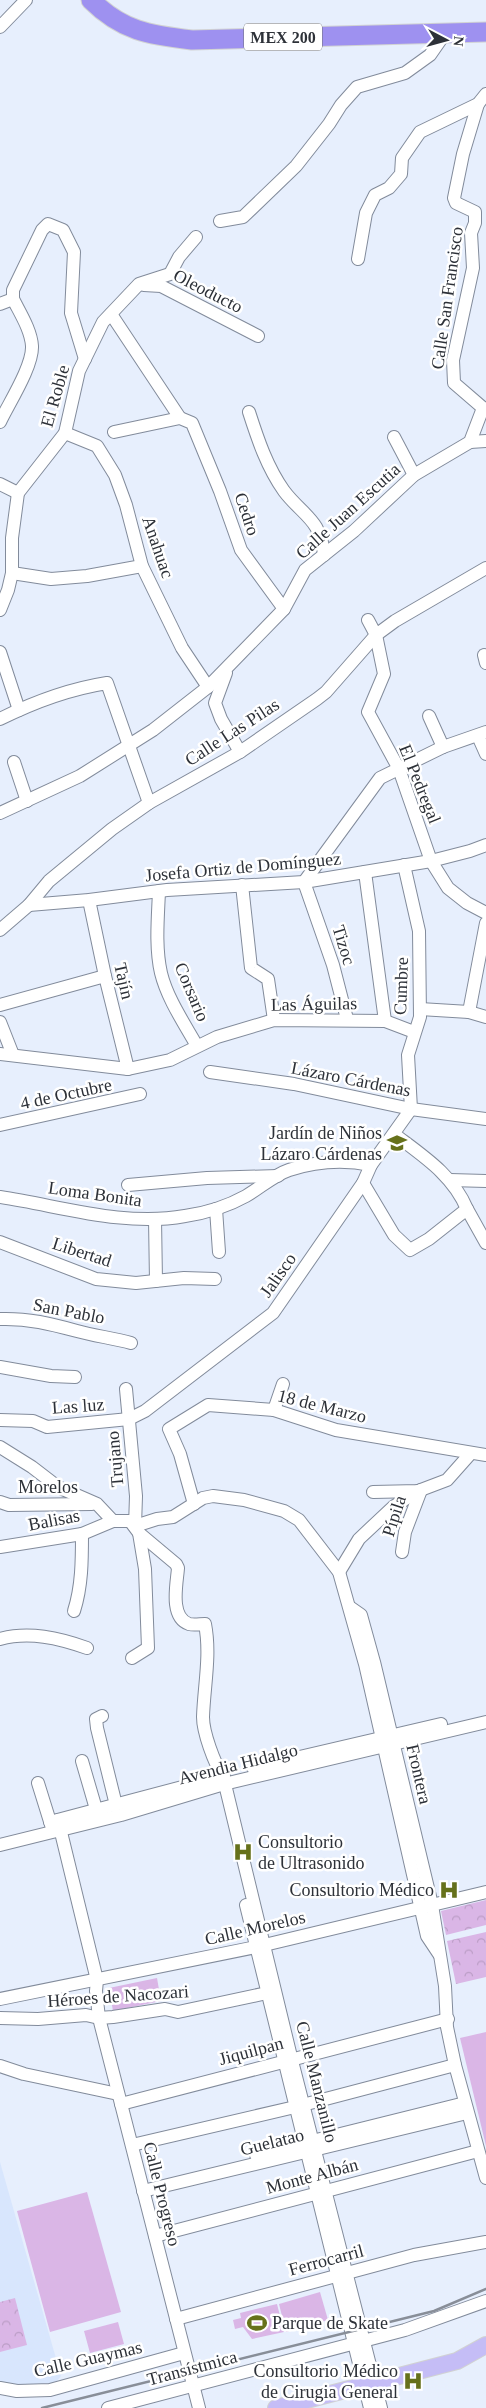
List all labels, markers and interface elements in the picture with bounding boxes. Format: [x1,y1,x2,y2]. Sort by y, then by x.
north arrow [421,15,471,65]
road number: MEX 200 [244,24,322,51]
text: N [450,35,466,47]
street label: Calle San Francisco [427,225,467,371]
street label: Oleoducto [170,265,246,317]
street label: El Roble [37,363,73,429]
street label: Calle Juan Escutia [292,459,404,563]
street label: Cedro [230,490,264,538]
street label: Anahuac [138,514,178,581]
street label: Calle Las Pilas [181,694,283,770]
street label: El Pedregal [395,742,445,826]
street label: Josefa Ortiz de Domínguez [144,848,342,886]
street label: Tizoc [329,923,359,967]
street label: Cumbre [390,957,412,1015]
street label: Corsario [171,960,213,1024]
street label: Tajín [110,961,138,1001]
street label: Las Águilas [271,992,357,1015]
street label: Lázaro Cárdenas [289,1058,413,1100]
street label: 4 de Octubre [18,1075,114,1113]
place label: Jardín de Niños Lázaro Cárdenas [261,1123,382,1164]
school or university icon: Jardín de Niños Lázaro Cárdenas [386,1132,408,1154]
street label: Loma Bonita [47,1178,143,1210]
street label: Libertad [50,1233,114,1271]
street label: Jalisco [256,1249,300,1301]
street label: San Pablo [32,1294,106,1328]
street label: 18 de Marzo [275,1385,369,1427]
street label: Las luz [51,1394,105,1418]
street label: Trujano [103,1430,127,1488]
street label: Morelos [18,1477,78,1497]
street label: Pípila [378,1493,410,1539]
street label: Balisas [27,1505,81,1535]
street label: Avendia Hidalgo [176,1740,300,1788]
street label: Frontera [402,1742,436,1806]
place label: Consultorio de Ultrasonido [258,1832,364,1873]
hospital icon: Consultorio de Ultrasonido [232,1841,254,1863]
hospital icon: Consultorio Médico [438,1879,460,1901]
place label: Consultorio Médico [290,1880,434,1900]
street label: Calle Morelos [203,1907,307,1949]
street label: Héroes de Nacozari [47,1981,189,2011]
street label: Calle Manzanillo [292,2019,342,2145]
street label: Jiquilpan [217,2033,285,2069]
street label: Guelatao [238,2124,306,2160]
street label: Calle Progreso [139,2140,185,2248]
street label: Monte Albán [264,2154,360,2198]
street label: Ferrocarril [286,2240,366,2280]
sports icon: Parque de Skate [246,2312,268,2334]
place label: Parque de Skate [272,2313,388,2333]
street label: Calle Guaymas [32,2337,144,2381]
street label: Transístmica [145,2346,239,2390]
place label: Consultorio Médico de Cirugia General [254,2361,398,2402]
hospital icon: Consultorio Médico de Cirugia General [402,2370,424,2392]

